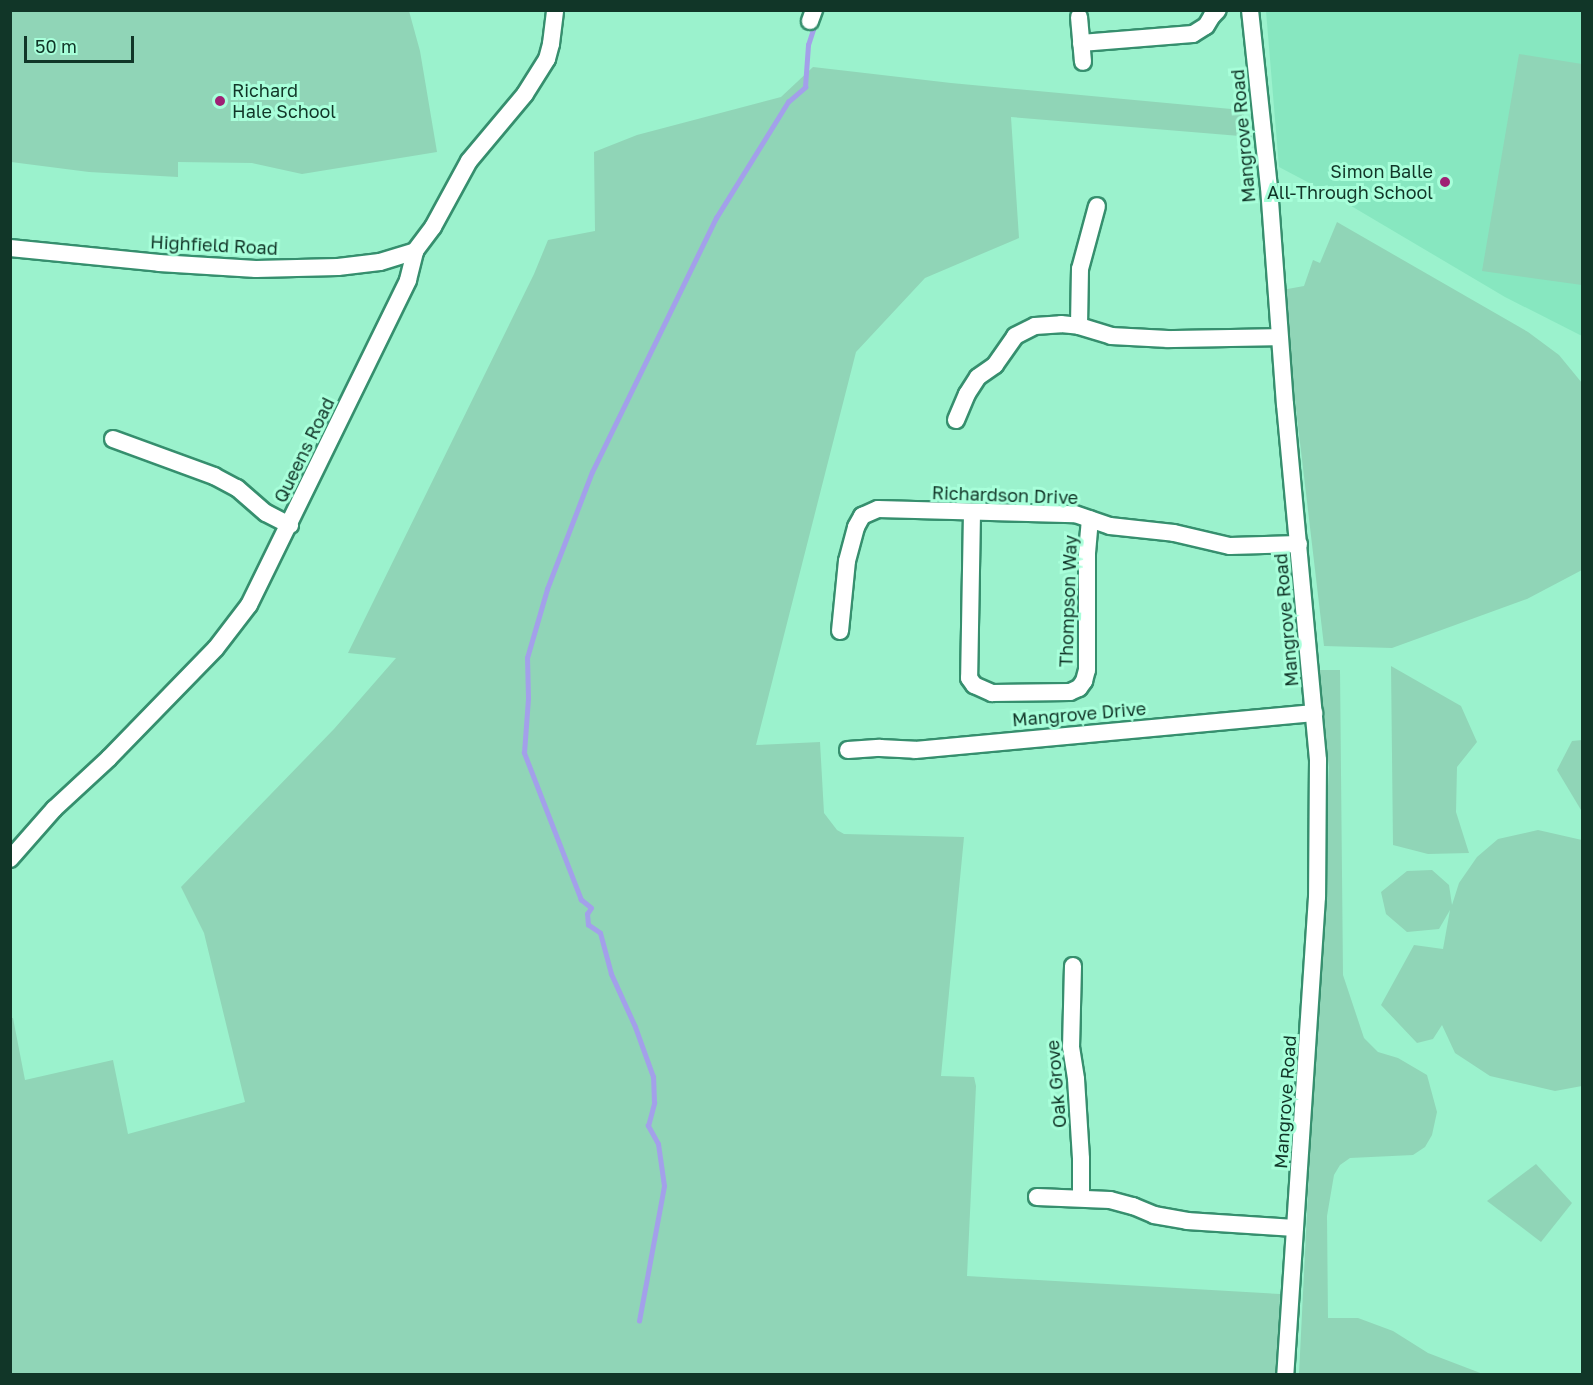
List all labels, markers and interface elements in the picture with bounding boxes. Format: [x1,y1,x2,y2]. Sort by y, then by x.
scale bar [27,24,136,62]
text: 50 m [35,35,77,57]
street label: Mangrove Road [1226,68,1260,204]
place label: Richard Hale School [232,80,336,122]
marker: Richard Hale School [213,94,227,108]
place label: Simon Balle All-Through School [1267,161,1433,204]
marker: Simon Balle All-Through School [1438,175,1452,189]
street label: Highfield Road [150,231,278,259]
street label: Queens Road [269,394,339,506]
street label: Richardson Drive [931,482,1079,508]
street label: Thompson Way [1055,534,1081,668]
street label: Mangrove Road [1269,552,1303,688]
street label: Mangrove Drive [1011,697,1147,731]
street label: Mangrove Road [1270,1034,1300,1170]
street label: Oak Grove [1041,1039,1071,1129]

